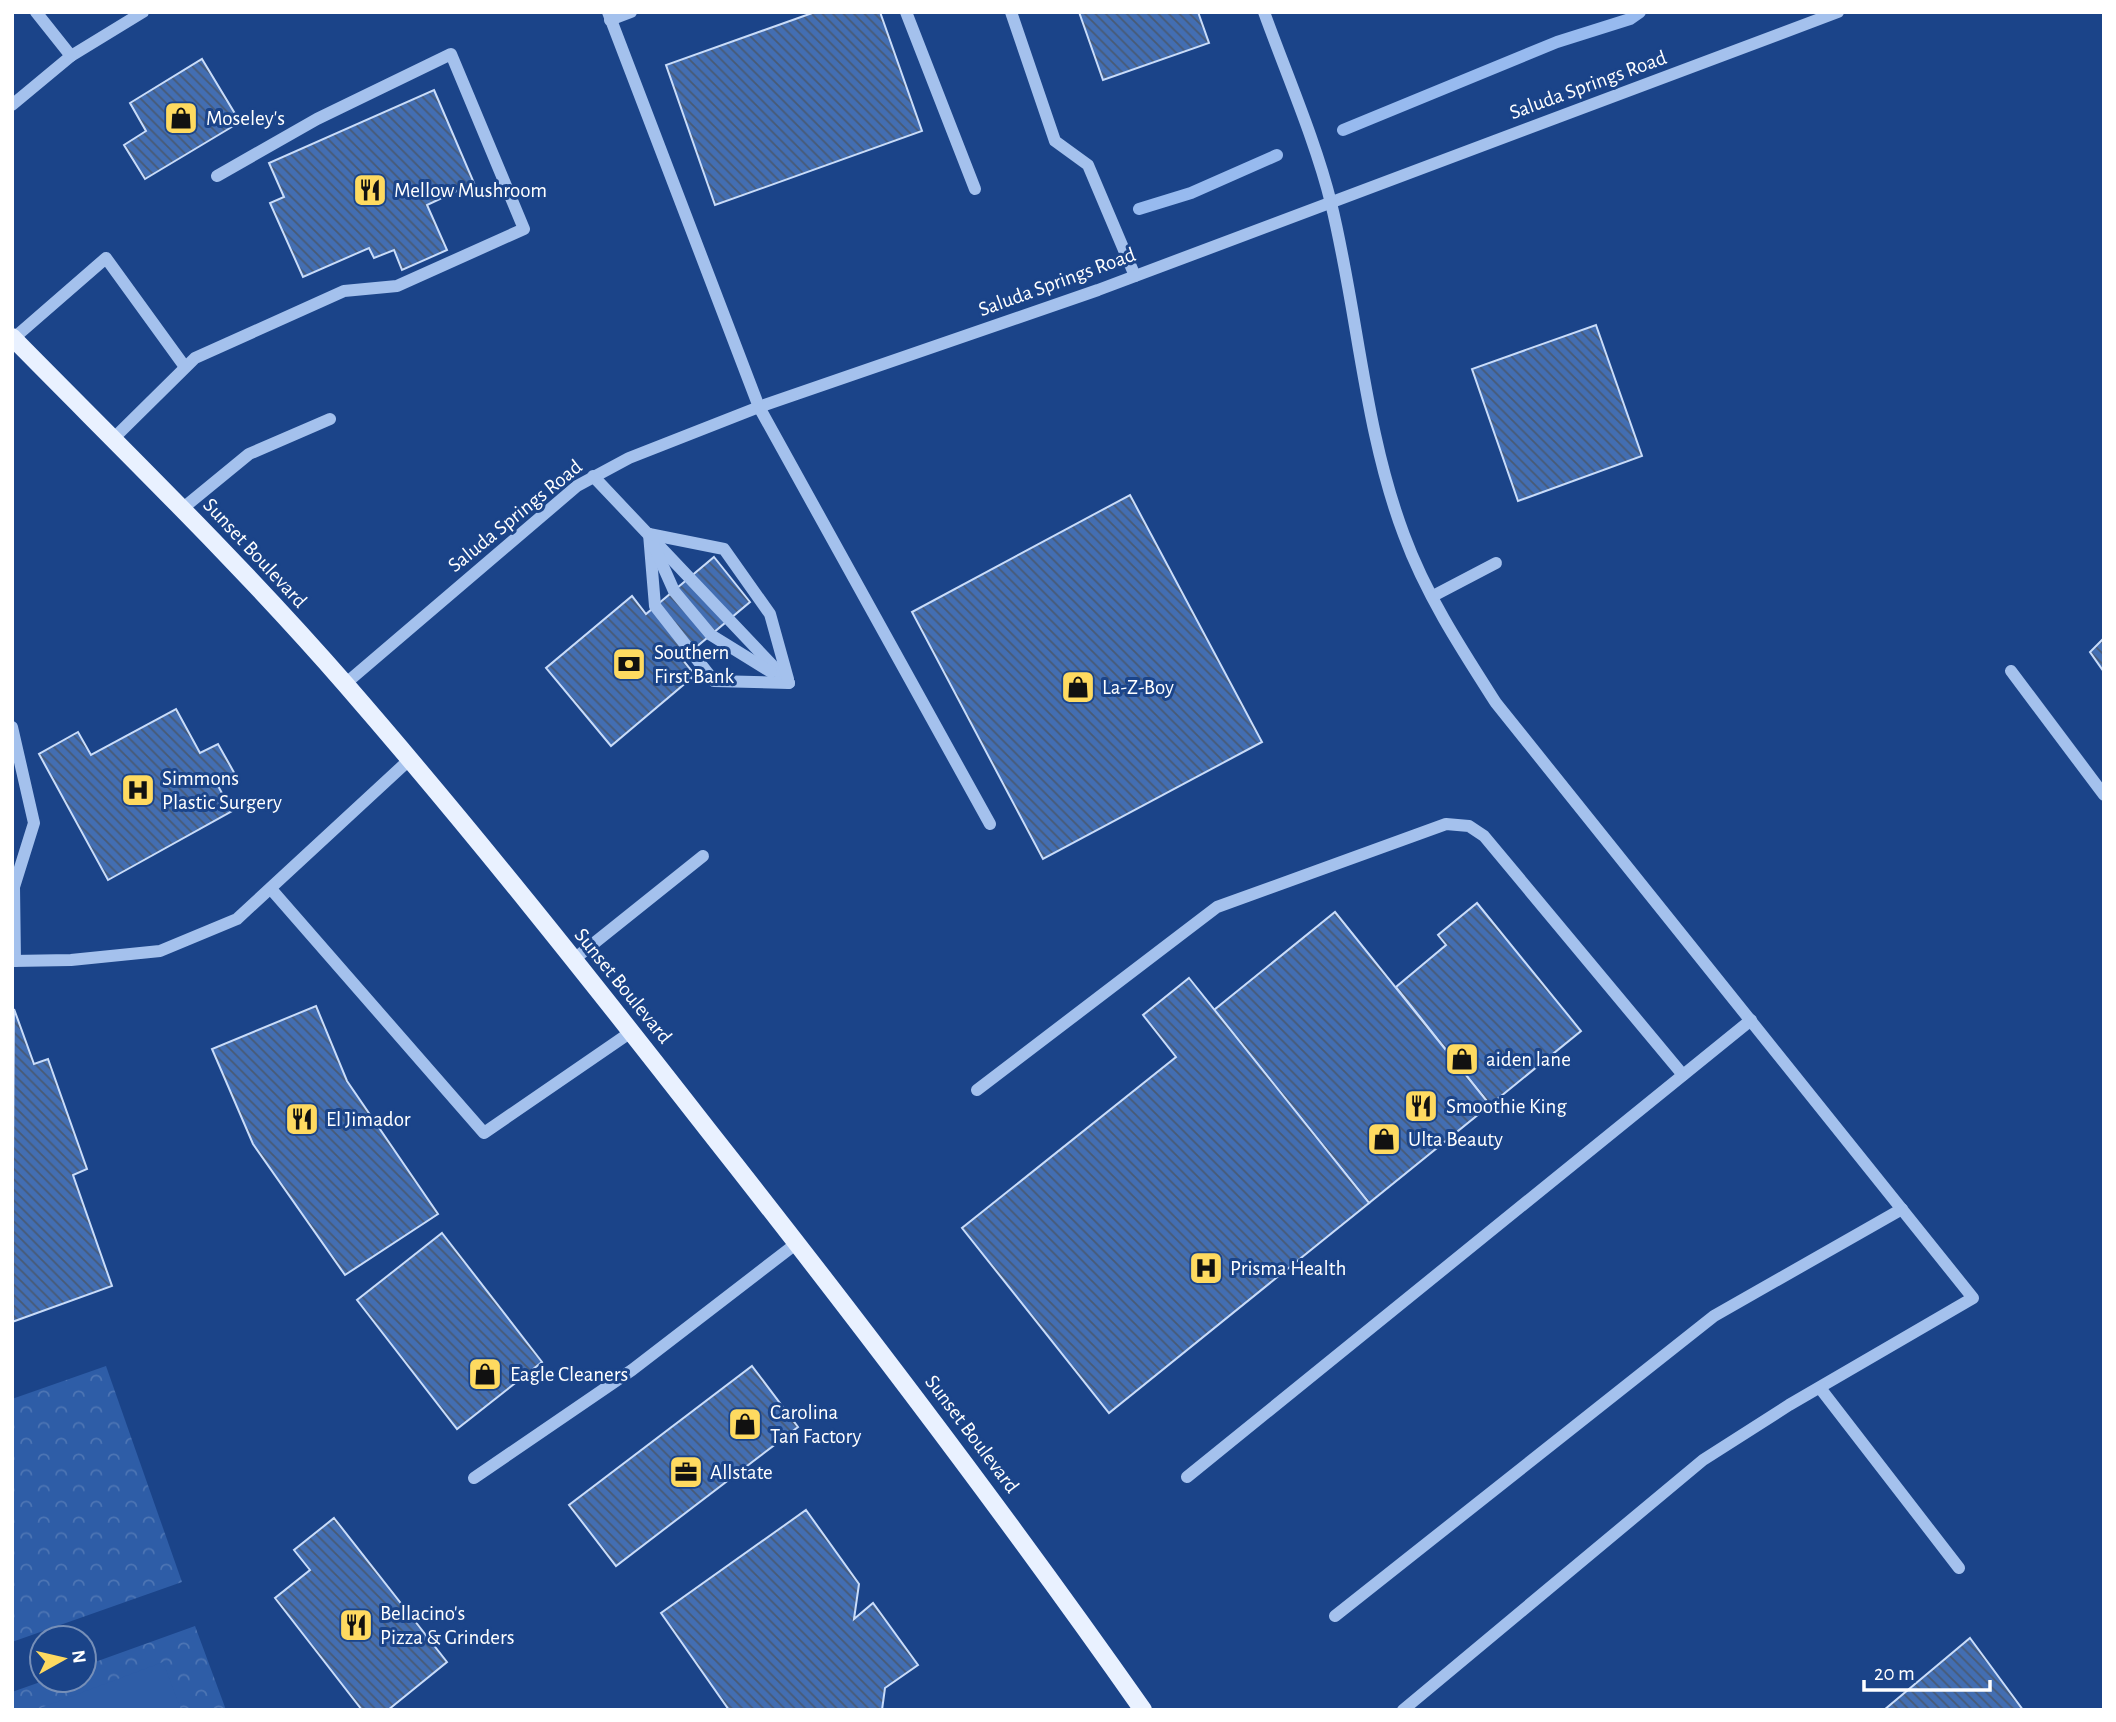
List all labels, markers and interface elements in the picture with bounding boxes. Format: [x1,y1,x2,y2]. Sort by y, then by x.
street label: Saluda Springs Road [1507,47,1669,123]
shop icon: Moseley's [162,99,200,137]
place label: Moseley's [206,108,285,129]
restaurant icon: Mellow Mushroom [351,171,389,209]
place label: Mellow Mushroom [394,180,547,201]
street label: Saluda Springs Road [976,244,1138,320]
street label: Saluda Springs Road [444,456,586,576]
street label: Sunset Boulevard [199,494,311,612]
place label: Southern First Bank [654,642,735,687]
bank icon: Southern First Bank [610,645,648,683]
shop icon: La-Z-Boy [1059,668,1097,706]
place label: La-Z-Boy [1102,677,1174,698]
place label: Simmons Plastic Surgery [162,768,282,813]
hospital icon: Simmons Plastic Surgery [119,771,157,809]
street label: Sunset Boulevard [570,924,676,1048]
shop icon: aiden lane [1443,1040,1481,1078]
place label: aiden lane [1486,1049,1571,1070]
restaurant icon: Smoothie King [1402,1087,1440,1125]
place label: Smoothie King [1446,1096,1567,1117]
restaurant icon: El Jimador [283,1100,321,1138]
place label: El Jimador [326,1109,411,1130]
shop icon: Ulta Beauty [1365,1120,1403,1158]
place label: Ulta Beauty [1408,1129,1503,1150]
hospital icon: Prisma Health [1187,1249,1225,1287]
place label: Prisma Health [1230,1258,1346,1279]
shop icon: Eagle Cleaners [466,1355,504,1393]
place label: Eagle Cleaners [510,1364,628,1385]
street label: Sunset Boulevard [921,1371,1023,1497]
place label: Carolina Tan Factory [770,1402,862,1447]
shop icon: Carolina Tan Factory [726,1405,764,1443]
office icon: Allstate [667,1453,705,1491]
place label: Allstate [710,1462,773,1483]
place label: Bellacino's Pizza & Grinders [380,1603,515,1648]
restaurant icon: Bellacino's Pizza & Grinders [337,1606,375,1644]
north arrow [28,1624,98,1694]
scale bar [1864,1648,1990,1692]
text: N [68,1649,89,1665]
text: 20 m [1874,1663,1915,1684]

